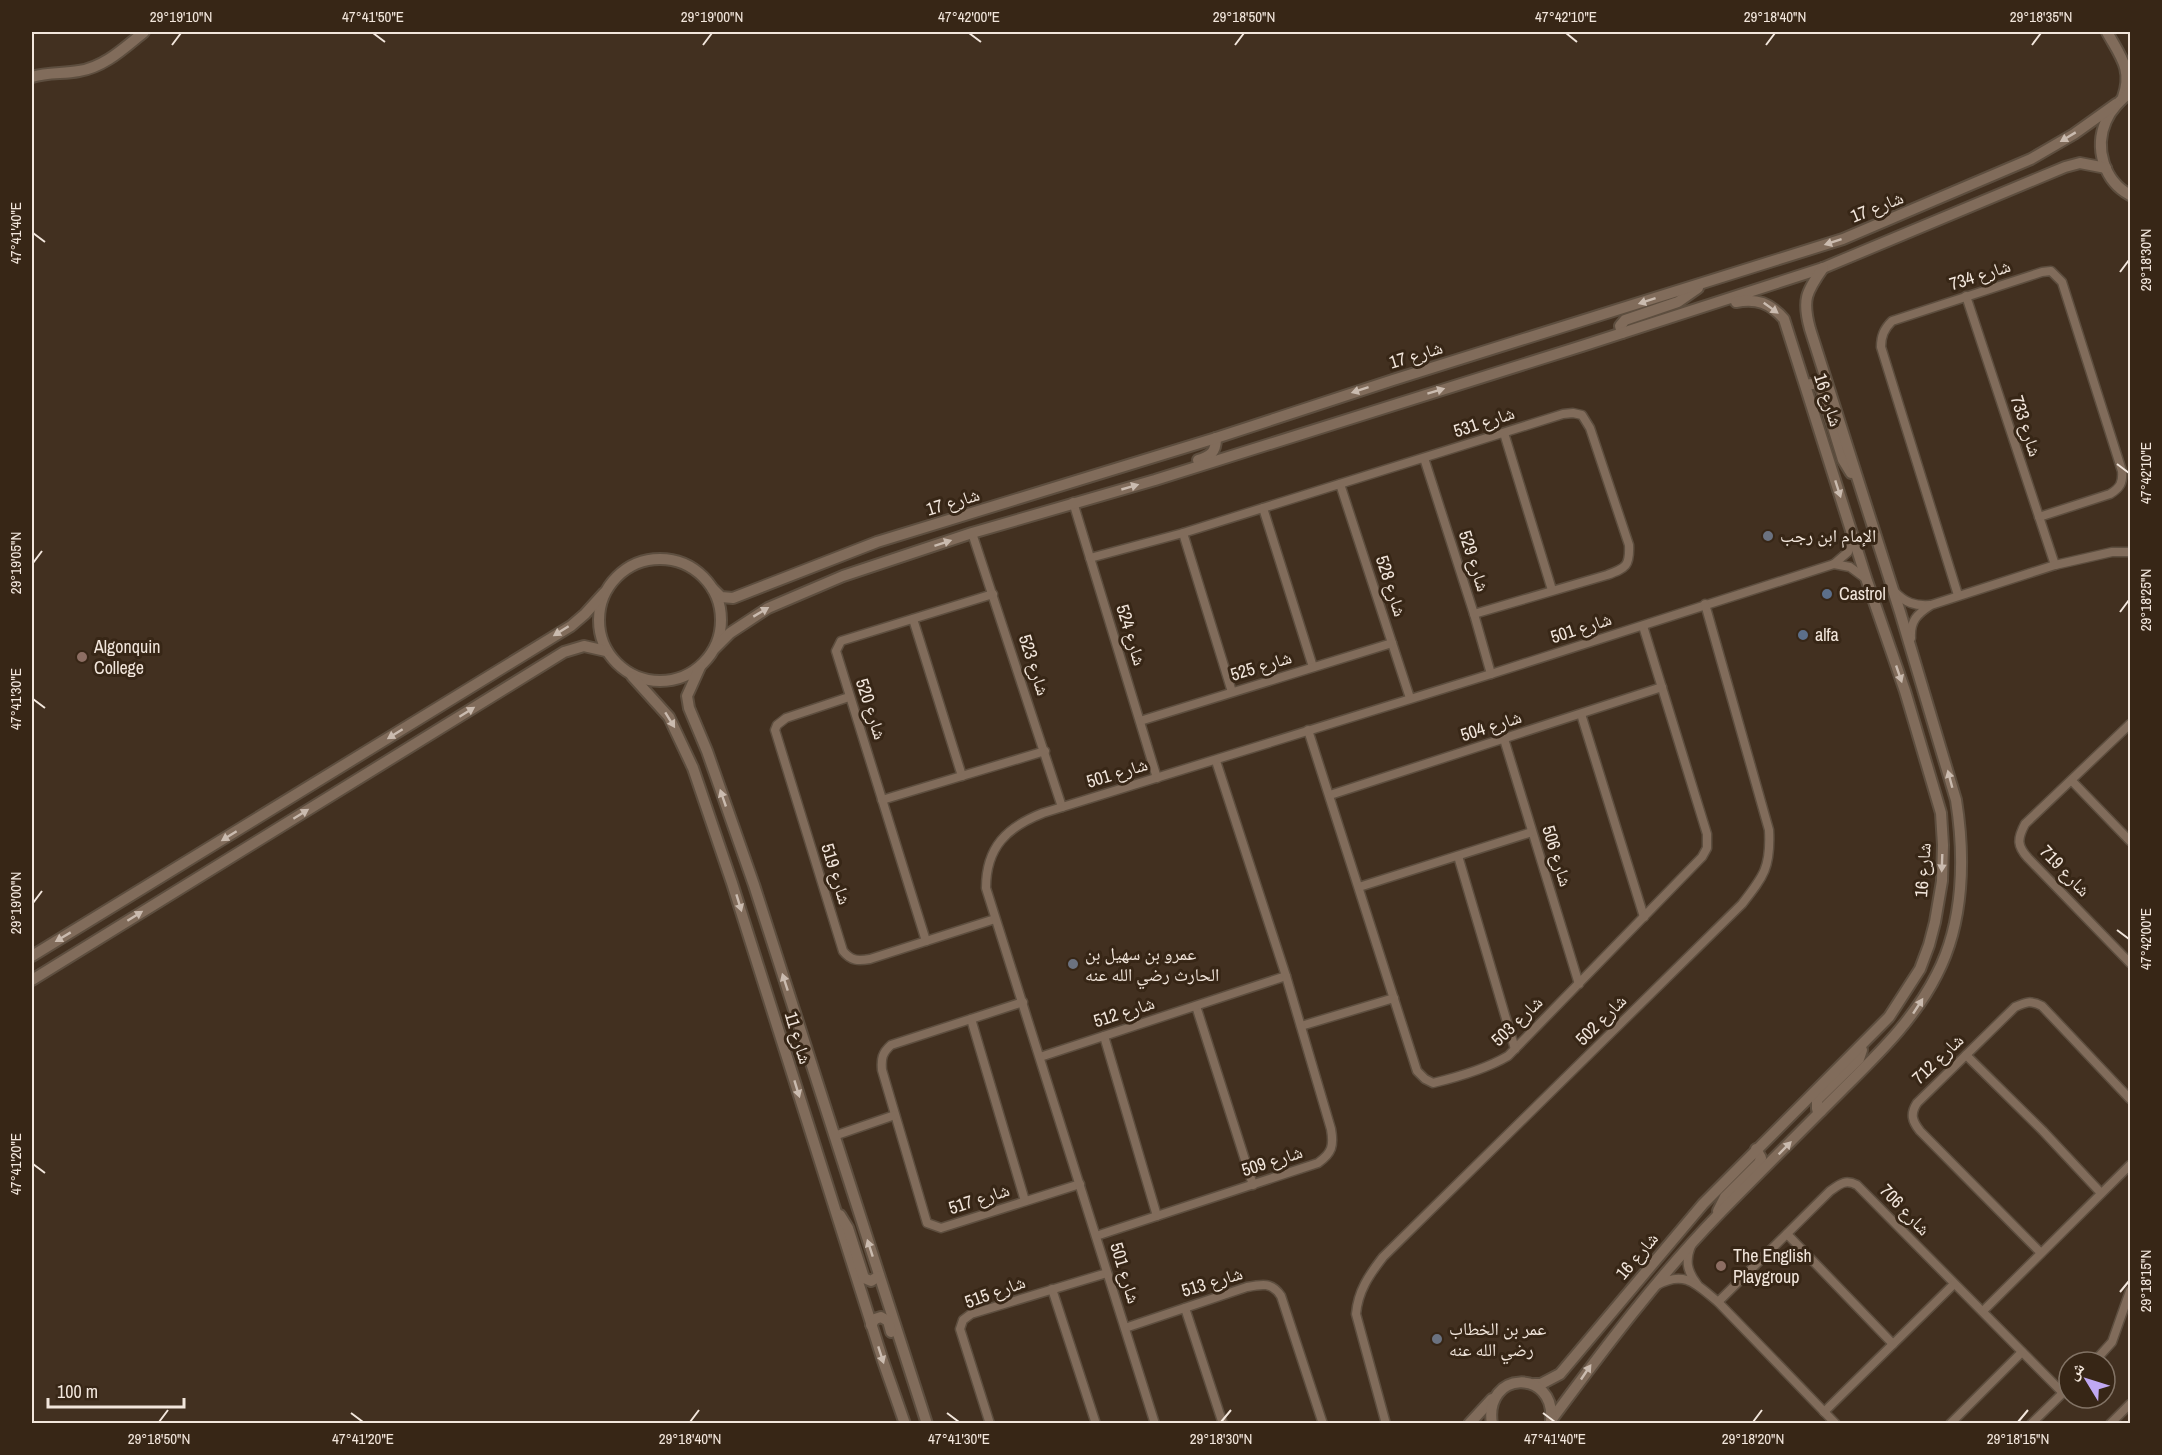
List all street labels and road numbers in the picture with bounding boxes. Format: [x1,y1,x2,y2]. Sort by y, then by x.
street label: شارع 17 [1847,185,1907,228]
street label: شارع 734 [1946,253,2014,296]
street label: شارع 17 [1386,335,1446,374]
street label: شارع 16 [1808,370,1849,430]
street label: شارع 733 [2005,392,2048,460]
street label: شارع 531 [1450,400,1518,443]
street label: شارع 17 [923,482,983,521]
street label: شارع 529 [1453,527,1496,595]
street label: شارع 528 [1370,552,1413,620]
street label: شارع 524 [1110,601,1153,669]
street label: شارع 501 [1547,606,1615,649]
street label: شارع 523 [1013,631,1056,699]
street label: شارع 525 [1227,644,1295,687]
street label: شارع 520 [850,675,893,743]
street label: شارع 504 [1457,704,1525,747]
street label: شارع 501 [1083,751,1151,794]
street label: شارع 506 [1536,822,1579,890]
street label: شارع 719 [2035,839,2096,902]
street label: شارع 519 [815,840,858,908]
street label: شارع 16 [1908,842,1937,898]
street label: شارع 502 [1570,989,1632,1051]
street label: شارع 512 [1090,990,1158,1033]
street label: شارع 503 [1485,990,1548,1051]
street label: شارع 11 [779,1009,818,1067]
street label: شارع 712 [1906,1028,1969,1089]
street label: شارع 509 [1238,1139,1306,1182]
street label: شارع 517 [945,1177,1013,1220]
street label: شارع 706 [1875,1178,1936,1241]
street label: شارع 16 [1609,1227,1664,1285]
street label: شارع 501 [1104,1239,1147,1307]
street label: شارع 513 [1178,1260,1246,1303]
street label: شارع 515 [961,1269,1029,1314]

